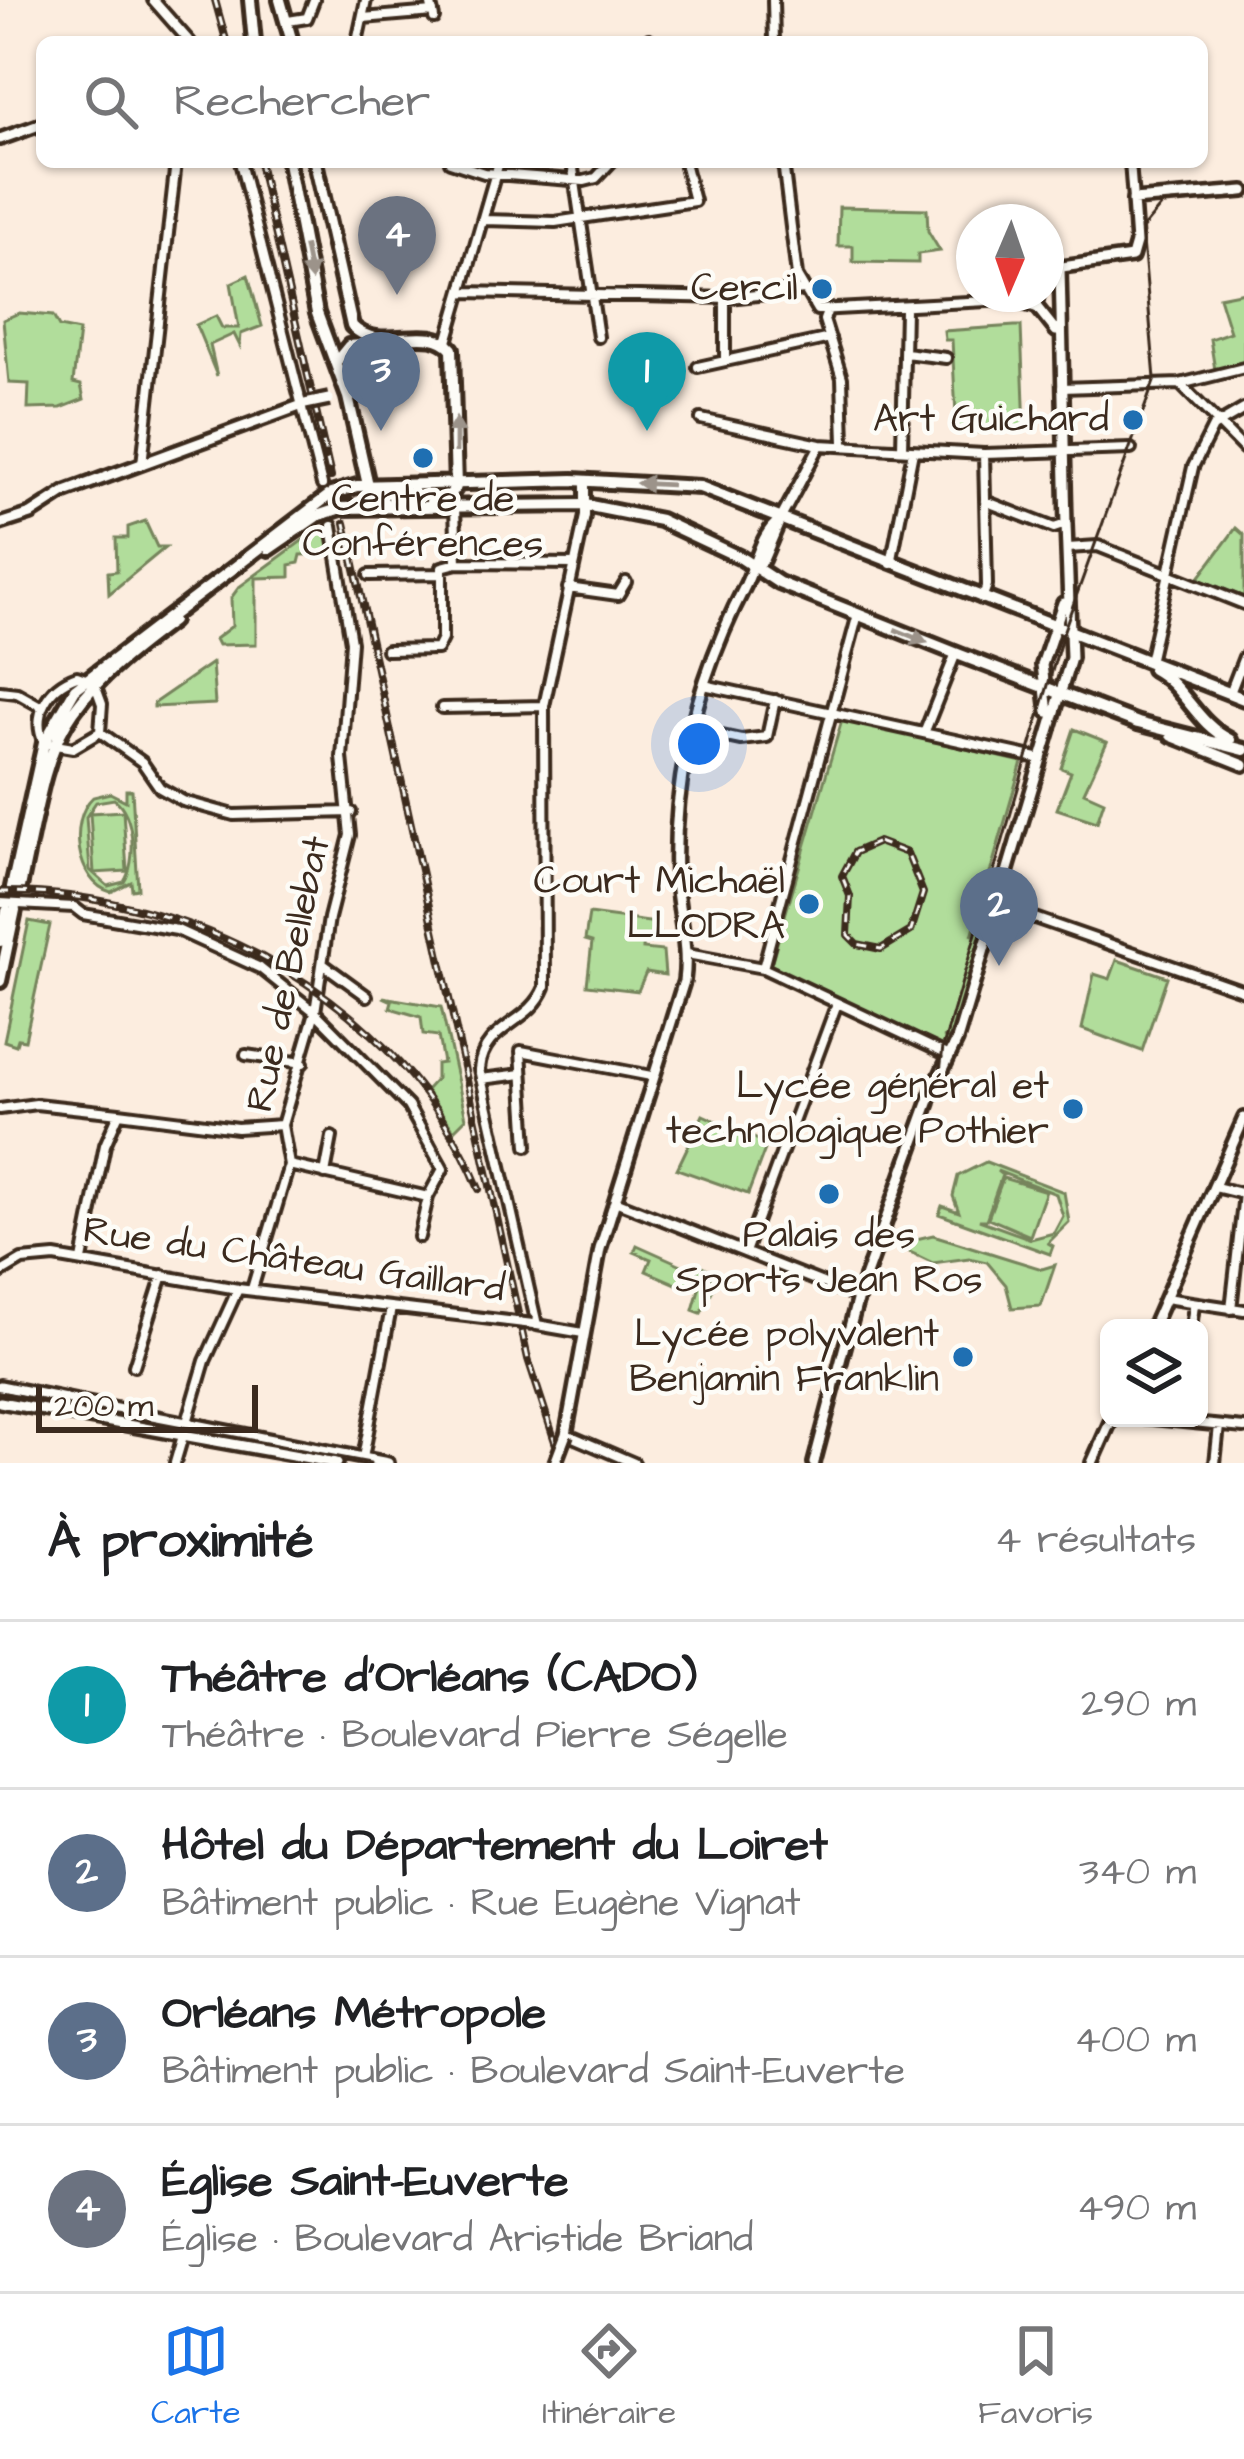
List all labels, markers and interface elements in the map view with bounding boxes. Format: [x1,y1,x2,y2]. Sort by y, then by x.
search box [36,36,1208,168]
icon: search [78,69,144,135]
text: Rechercher [174,71,430,133]
pin: 4 [358,196,436,295]
north arrow [956,204,1064,312]
one-way arrow [299,245,318,283]
place label: Cercil [691,262,798,316]
marker: Cercil [809,276,835,302]
pin: 3 [342,332,420,431]
pin: 1 [608,332,686,431]
place label: Art Guichard [873,393,1109,447]
marker: Art Guichard [1120,407,1146,433]
one-way arrow [446,415,466,453]
marker: Centre de Conférences [410,445,436,471]
place label: Centre de Conférences [303,473,543,572]
one-way arrow [635,474,673,493]
one-way arrow [893,627,929,646]
your location [669,714,729,774]
street label: Rue de Bellebat [233,831,345,1117]
place label: Court Michaël LLODRA [534,855,785,954]
pin: 2 [960,867,1038,966]
marker: Court Michaël LLODRA [796,891,822,917]
place label: Lycée général et technologique Pothier [666,1060,1049,1159]
marker: Lycée général et technologique Pothier [1060,1096,1086,1122]
marker: Palais des Sports Jean Ros [816,1181,842,1207]
street label: Rue du Château Gaillard [80,1204,508,1316]
place label: Palais des Sports Jean Ros [675,1209,983,1308]
place label: Lycée polyvalent Benjamin Franklin [629,1308,939,1407]
map controls [1100,1319,1208,1427]
button: layers [1100,1319,1208,1427]
marker: Lycée polyvalent Benjamin Franklin [950,1344,976,1370]
scale bar [36,1379,258,1432]
text: 200 m [54,1383,153,1429]
text: À proximité [48,1506,314,1577]
text: 4 résultats [995,1514,1196,1568]
text: Théâtre d'Orléans (CADO) [162,1647,697,1709]
text: 1 [85,1678,90,1732]
text: 290 m [1081,1678,1196,1732]
text: Théâtre · Boulevard Pierre Ségelle [162,1709,788,1763]
text: Hôtel du Département du Loiret [162,1815,828,1877]
text: 2 [76,1846,98,1900]
text: 340 m [1079,1846,1196,1900]
text: Bâtiment public · Rue Eugène Vignat [162,1877,801,1931]
text: Orléans Métropole [162,1983,546,2045]
text: 3 [77,2014,97,2068]
text: 400 m [1074,2014,1196,2068]
text: Bâtiment public · Boulevard Saint-Euverte [162,2045,905,2099]
text: Église Saint-Euverte [162,2151,569,2213]
text: 4 [74,2182,100,2236]
text: 490 m [1077,2182,1196,2236]
text: Église · Boulevard Aristide Briand [162,2213,753,2267]
tab: Carte [151,2318,240,2436]
tab: Itinéraire [542,2318,676,2436]
tab: Favoris [978,2318,1093,2436]

